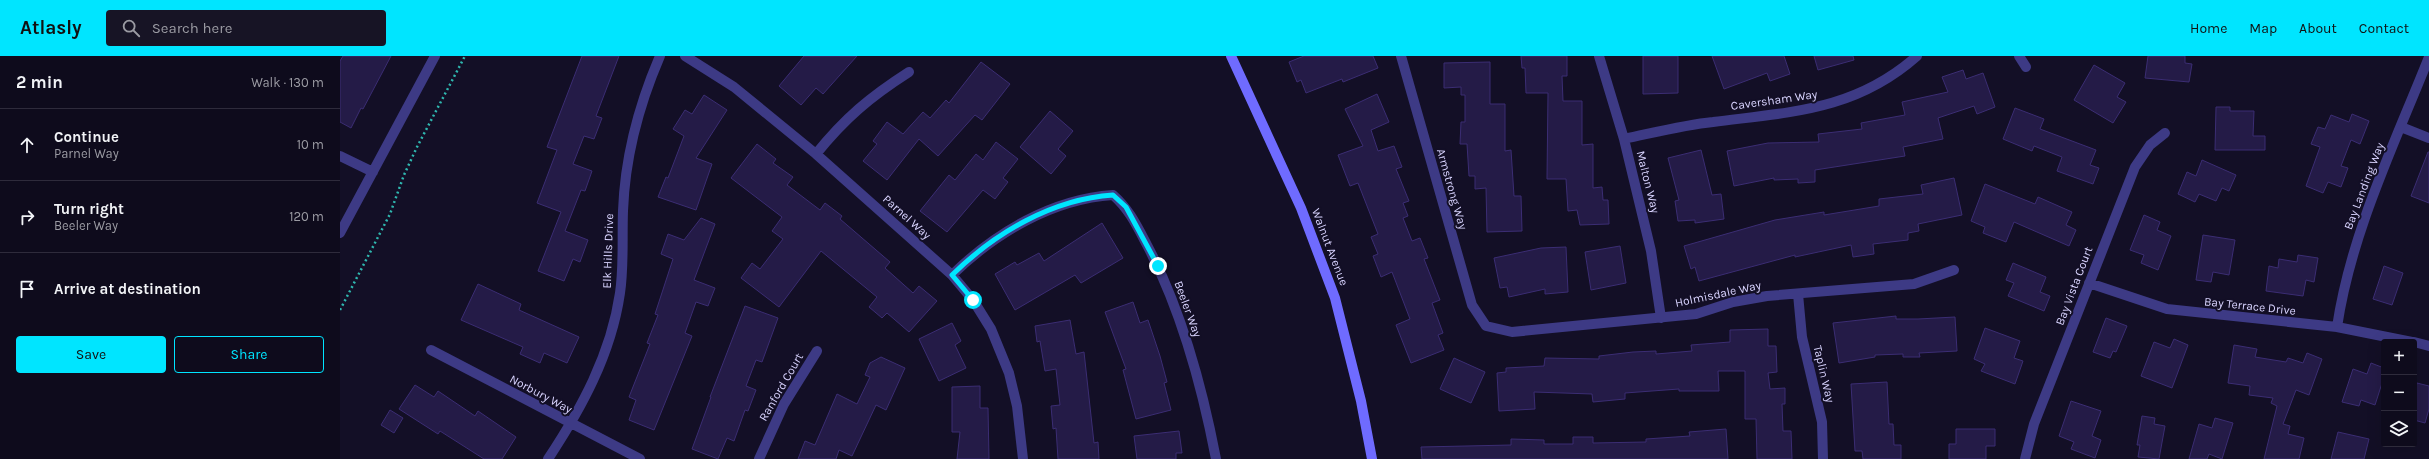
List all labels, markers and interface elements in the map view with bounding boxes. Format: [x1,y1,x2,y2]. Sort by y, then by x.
search box [106,10,386,46]
text: Atlasly [20,17,82,39]
icon: search [120,17,142,39]
text: Search here [152,19,232,37]
text: Home [2190,20,2227,37]
text: Map [2249,20,2277,37]
text: About [2299,20,2337,37]
text: Contact [2359,20,2409,37]
text: 2 min [16,72,63,92]
text: Walk · 130 m [251,75,324,90]
street label: Caversham Way [1730,87,1819,113]
text: Continue [54,128,119,146]
icon: ahead [16,134,38,156]
text: 10 m [297,137,324,152]
street label: Bay Landing Way [2341,140,2387,231]
text: Parnel Way [54,146,119,161]
street label: Armstrong Way [1434,147,1470,231]
street label: Malton Way [1633,149,1663,215]
street label: Parnel Way [880,192,934,242]
text: Turn right [54,200,124,218]
icon: right [16,206,38,228]
street label: Walnut Avenue [1309,206,1351,288]
text: 120 m [289,209,324,224]
street label: Elk Hills Drive [600,213,616,289]
text: Beeler Way [54,218,118,233]
street label: Bay Vista Court [2053,244,2096,327]
route end [1149,257,1167,275]
icon: arrive [16,278,38,300]
street label: Holmisdale Way [1674,278,1763,310]
street label: Beeler Way [1171,279,1205,340]
text: Arrive at destination [54,280,201,298]
route start [964,291,982,309]
street label: Bay Terrace Drive [2203,294,2297,318]
button: Save [16,336,166,373]
button: Share [174,336,324,373]
map controls [2381,339,2417,447]
button: + [2381,339,2417,375]
street label: Taplin Way [1811,344,1837,404]
street label: Ranford Court [756,350,806,423]
street label: Norbury Way [507,372,575,417]
button: − [2381,375,2417,411]
button: layers [2381,411,2417,447]

